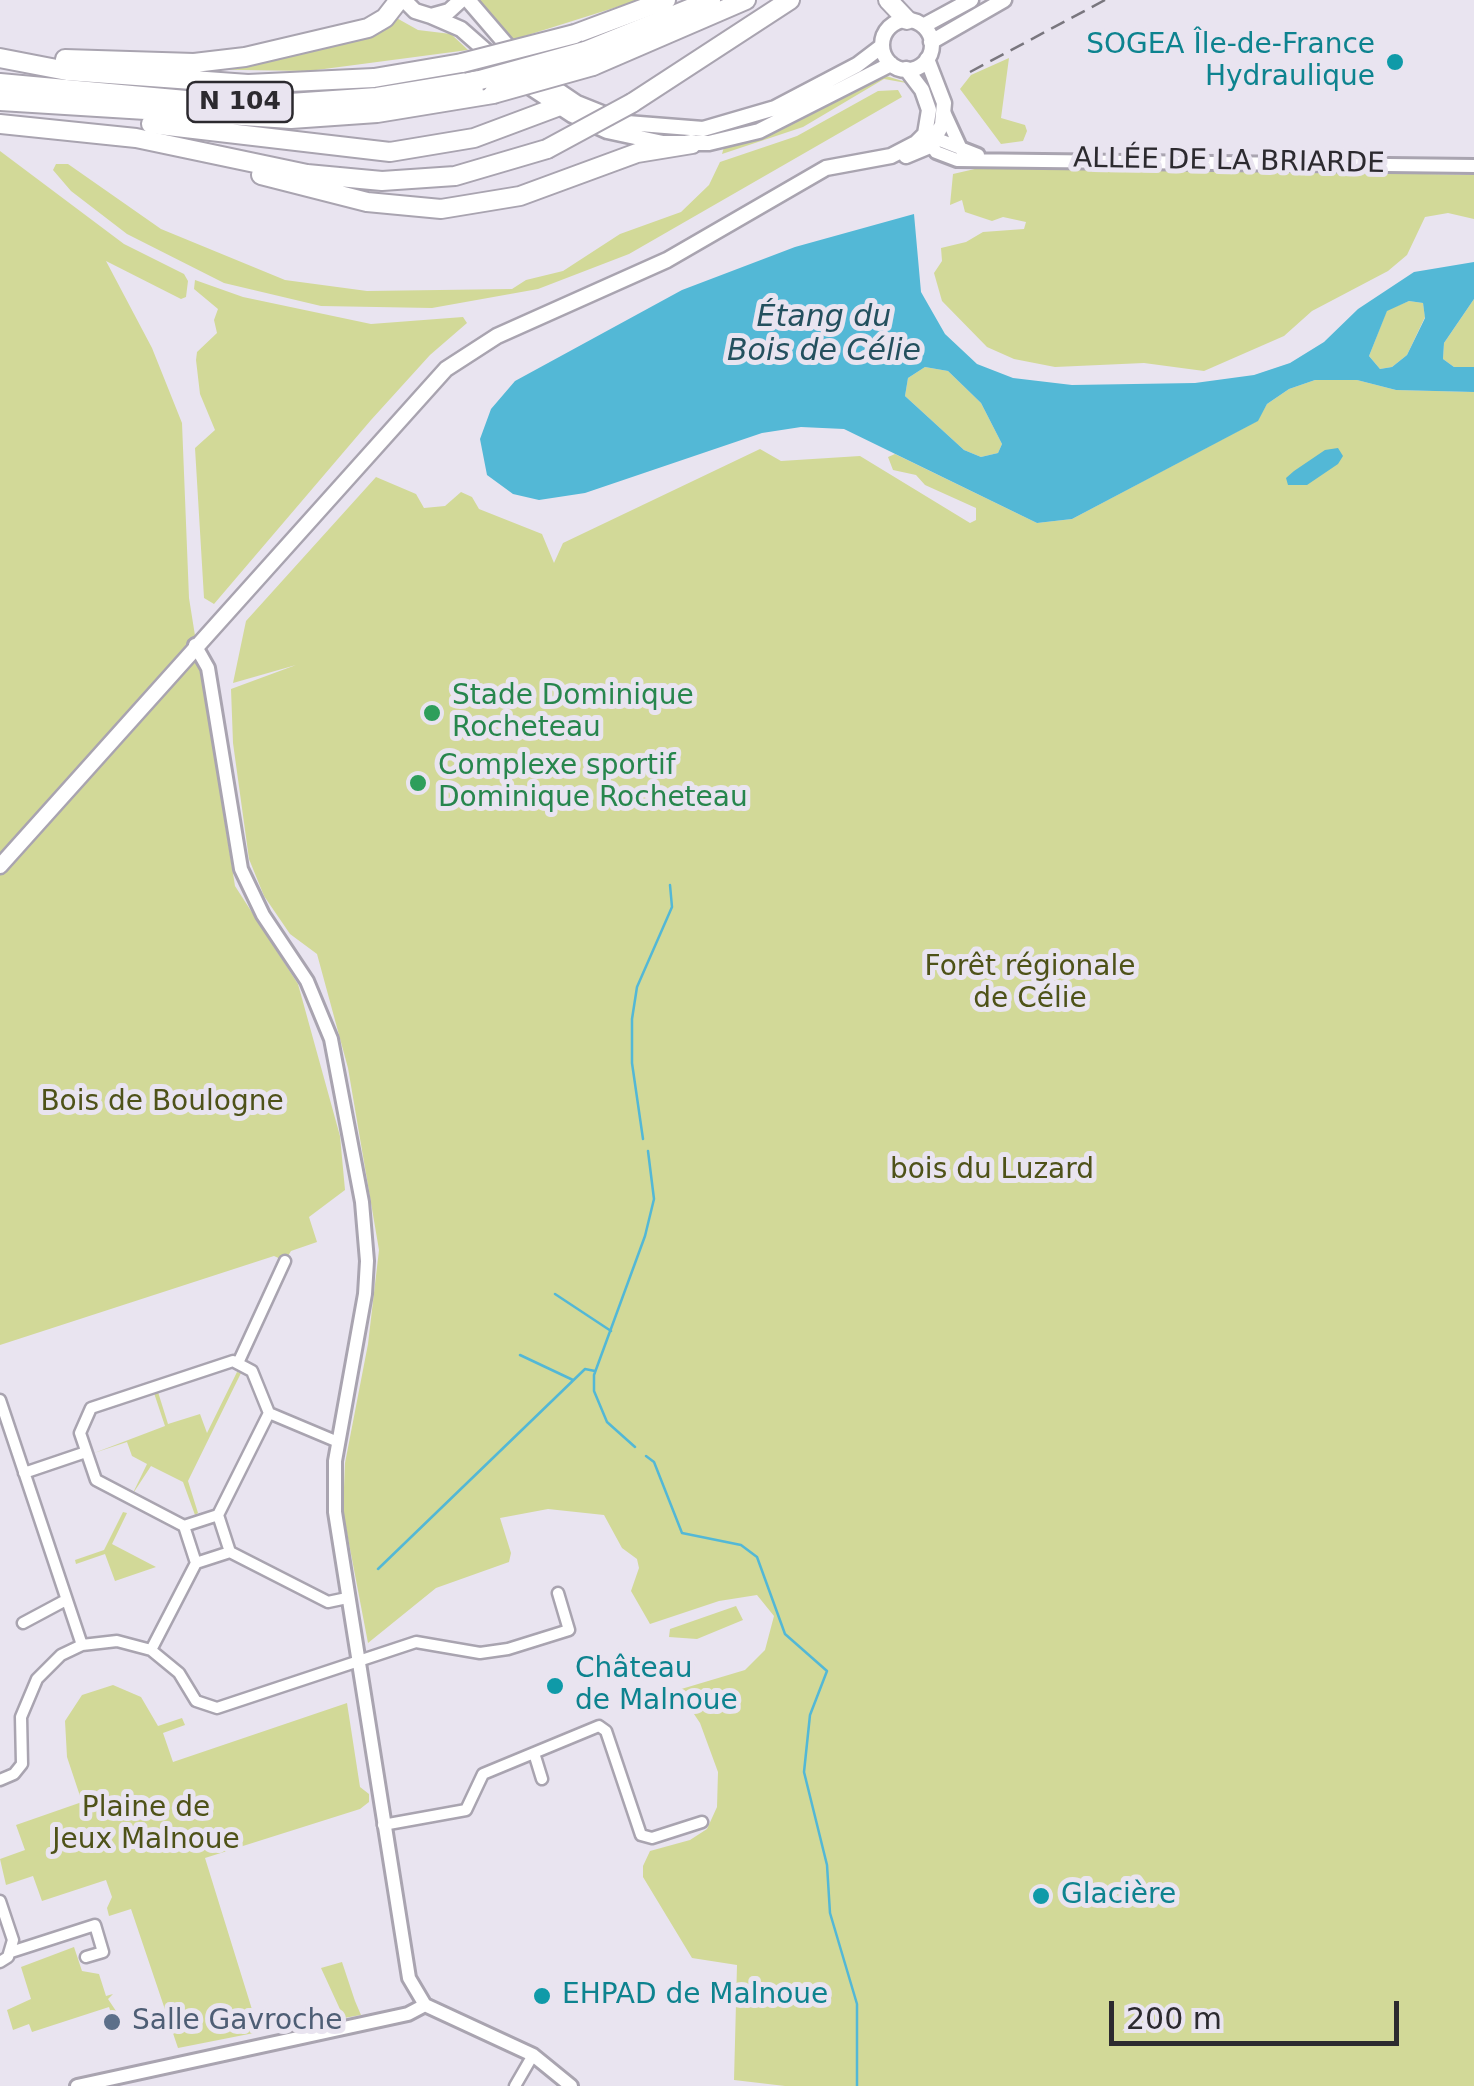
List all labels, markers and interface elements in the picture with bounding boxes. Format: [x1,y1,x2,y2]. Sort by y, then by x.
place label: SOGEA Île-de-France Hydraulique [1086,29,1375,95]
marker: SOGEA Île-de-France Hydraulique [1384,51,1406,73]
road number: N 104 [188,82,292,122]
street label: ALLÉE DE LA BRIARDE [1073,142,1385,182]
water label: Étang du Bois de Célie [727,300,921,370]
place label: Stade Dominique Rocheteau [452,680,694,746]
marker: Stade Dominique Rocheteau [421,702,443,724]
place label: Complexe sportif Dominique Rocheteau [438,750,748,816]
marker: Complexe sportif Dominique Rocheteau [407,772,429,794]
park label: Forêt régionale de Célie [925,951,1135,1017]
park label: Bois de Boulogne [40,1086,284,1120]
park label: bois du Luzard [890,1154,1094,1188]
place label: Château de Malnoue [575,1653,738,1719]
marker: Château de Malnoue [544,1675,566,1697]
park label: Plaine de Jeux Malnoue [52,1792,240,1858]
place label: Glacière [1061,1879,1176,1913]
marker: Glacière [1030,1885,1052,1907]
place label: EHPAD de Malnoue [562,1979,828,2013]
scale bar [1114,1981,1404,2043]
marker: EHPAD de Malnoue [531,1985,553,2007]
text: 200 m [1126,2001,1222,2036]
place label: Salle Gavroche [132,2005,342,2039]
marker: Salle Gavroche [101,2011,123,2033]

